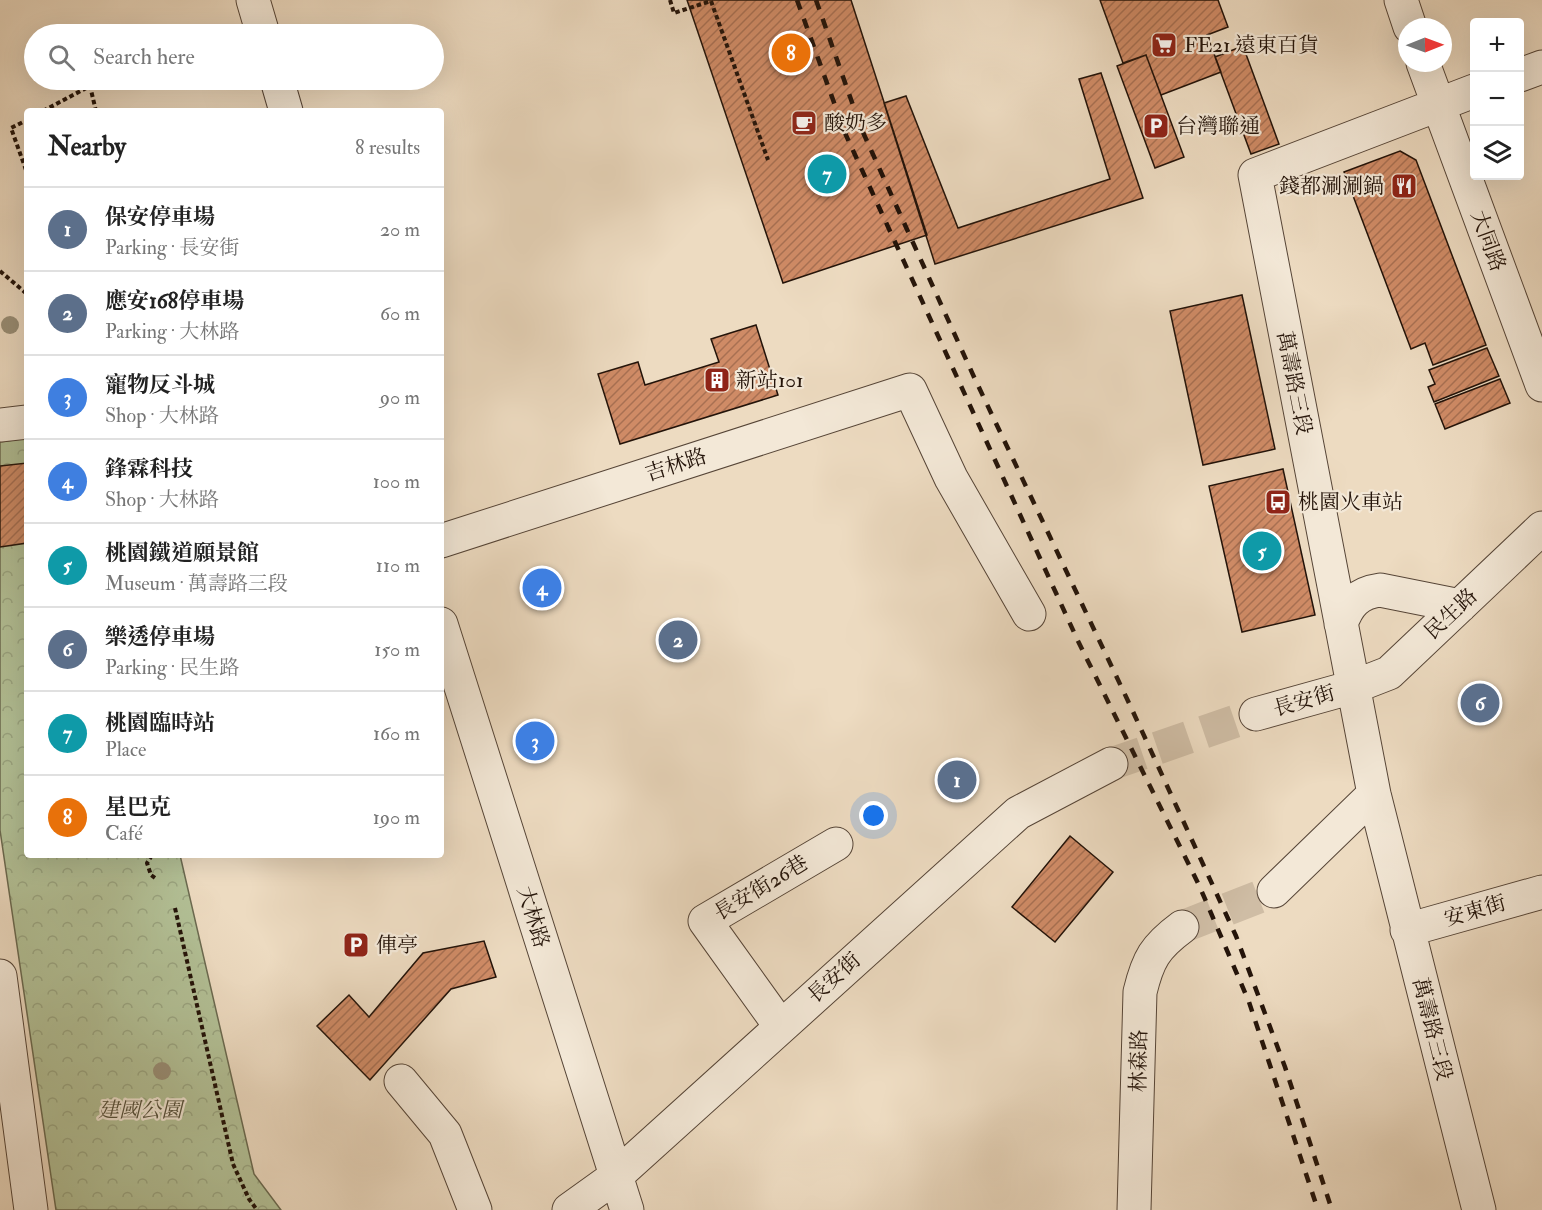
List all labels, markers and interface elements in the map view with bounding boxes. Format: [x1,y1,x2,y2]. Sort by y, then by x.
north arrow [1398,18,1452,72]
map controls [1470,18,1524,180]
button: + [1470,18,1524,72]
search box [24,24,444,90]
supermarket icon: FE21 遠東百貨 [1149,30,1179,60]
pin: 8 [772,31,810,76]
place label: FE21 遠東百貨 [1184,32,1319,59]
icon: search [45,41,78,74]
text: Search here [93,43,195,71]
button: − [1470,72,1524,126]
cafe icon: 酸奶多 [789,108,819,138]
place label: 酸奶多 [824,110,887,137]
parking icon: 台灣聯通 [1141,111,1171,141]
place label: 台灣聯通 [1176,113,1260,140]
button: layers [1470,126,1524,180]
text: Nearby [48,131,126,163]
text: 8 results [355,135,420,160]
pin: 7 [808,152,846,196]
restaurant icon: 錢都涮涮鍋 [1389,171,1419,201]
place label: 錢都涮涮鍋 [1279,173,1384,200]
text: 保安停車場 [105,203,215,231]
street label: 大同路 [1465,207,1511,275]
text: 1 [64,217,71,242]
text: 20 m [380,217,420,242]
text: Parking · 長安街 [105,235,239,260]
text: 應安168停車場 [105,287,244,315]
text: 2 [62,301,73,326]
text: 60 m [380,301,420,326]
text: Parking · 大林路 [105,319,239,344]
street label: 萬壽路三段 [1271,329,1317,437]
building icon: 新站101 [702,365,732,395]
place label: 新站101 [736,367,804,394]
text: 寵物反斗城 [105,371,215,399]
text: 3 [64,385,71,410]
text: 90 m [380,385,420,410]
text: Shop · 大林路 [105,403,219,428]
street label: 吉林路 [642,442,710,488]
text: 鋒霖科技 [105,455,193,483]
text: 4 [62,469,73,494]
text: 100 m [373,469,420,494]
text: Shop · 大林路 [105,487,219,512]
bus stop icon: 桃園火車站 [1263,487,1293,517]
place label: 桃園火車站 [1298,489,1403,516]
pin: 5 [1242,528,1282,574]
text: 桃園鐵道願景館 [105,539,259,567]
text: 5 [63,553,72,578]
text: 110 m [376,553,420,578]
pin: 4 [522,566,562,610]
text: Museum · 萬壽路三段 [105,571,288,596]
street label: 民生路 [1419,583,1483,645]
pin: 2 [658,618,698,662]
text: 樂透停車場 [105,623,215,651]
text: 6 [62,637,73,662]
text: 150 m [374,637,420,662]
text: Parking · 民生路 [105,655,239,680]
street label: 長安街 [1270,679,1338,723]
pin: 6 [1460,680,1500,726]
text: 桃園臨時站 [105,709,215,737]
pin: 3 [516,718,554,764]
text: 7 [63,721,72,746]
text: 160 m [373,721,420,746]
text: Place [105,737,146,762]
pin: 1 [938,758,976,802]
text: 星巴克 [105,793,171,821]
your location [859,801,888,830]
text: 8 [63,805,72,830]
text: 190 m [373,805,420,830]
text: Café [105,821,143,846]
street label: 長安街26巷 [709,849,813,927]
street label: 大林路 [511,883,555,951]
street label: 安東街 [1441,889,1509,933]
parking icon: 俥亭 [341,930,371,960]
place label: 俥亭 [376,932,418,959]
street label: 長安街 [802,947,866,1009]
street label: 萬壽路三段 [1406,975,1458,1083]
street label: 林森路 [1125,1029,1153,1093]
park label: 建國公園 [98,1097,185,1124]

